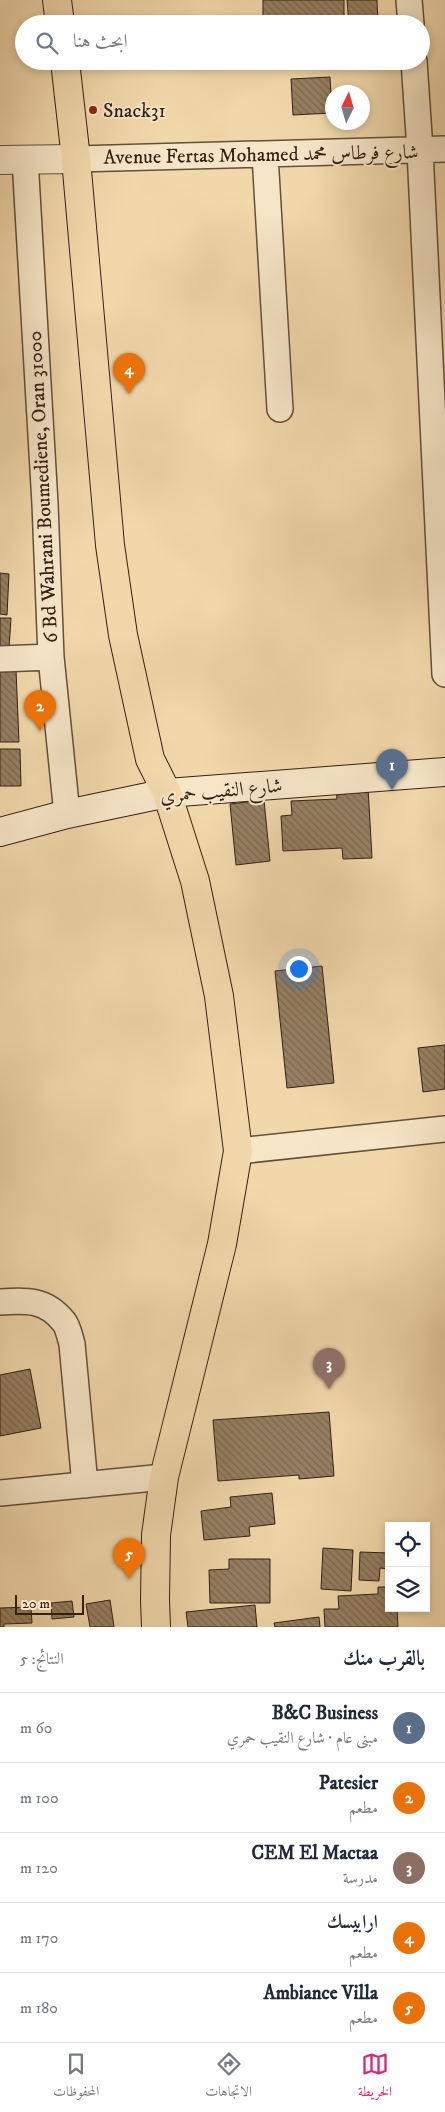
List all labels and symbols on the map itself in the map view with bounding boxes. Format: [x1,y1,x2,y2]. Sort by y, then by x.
north arrow [325,85,370,130]
place label: Snack31 [103,99,166,124]
marker: Snack31 [87,104,99,116]
street label: Avenue Fertas Mohamed شارع فرطاس محمد [103,140,419,175]
street label: 6 Bd Wahrani Boumediene, Oran 31000 [23,330,64,644]
pin: 4 [113,353,145,394]
pin: 2 [24,690,56,731]
pin: 1 [376,749,408,790]
street label: شارع النقيب حمري [159,774,284,813]
your location [286,956,312,982]
pin: 3 [313,1348,345,1389]
pin: 5 [113,1538,145,1579]
scale bar [15,1592,84,1615]

